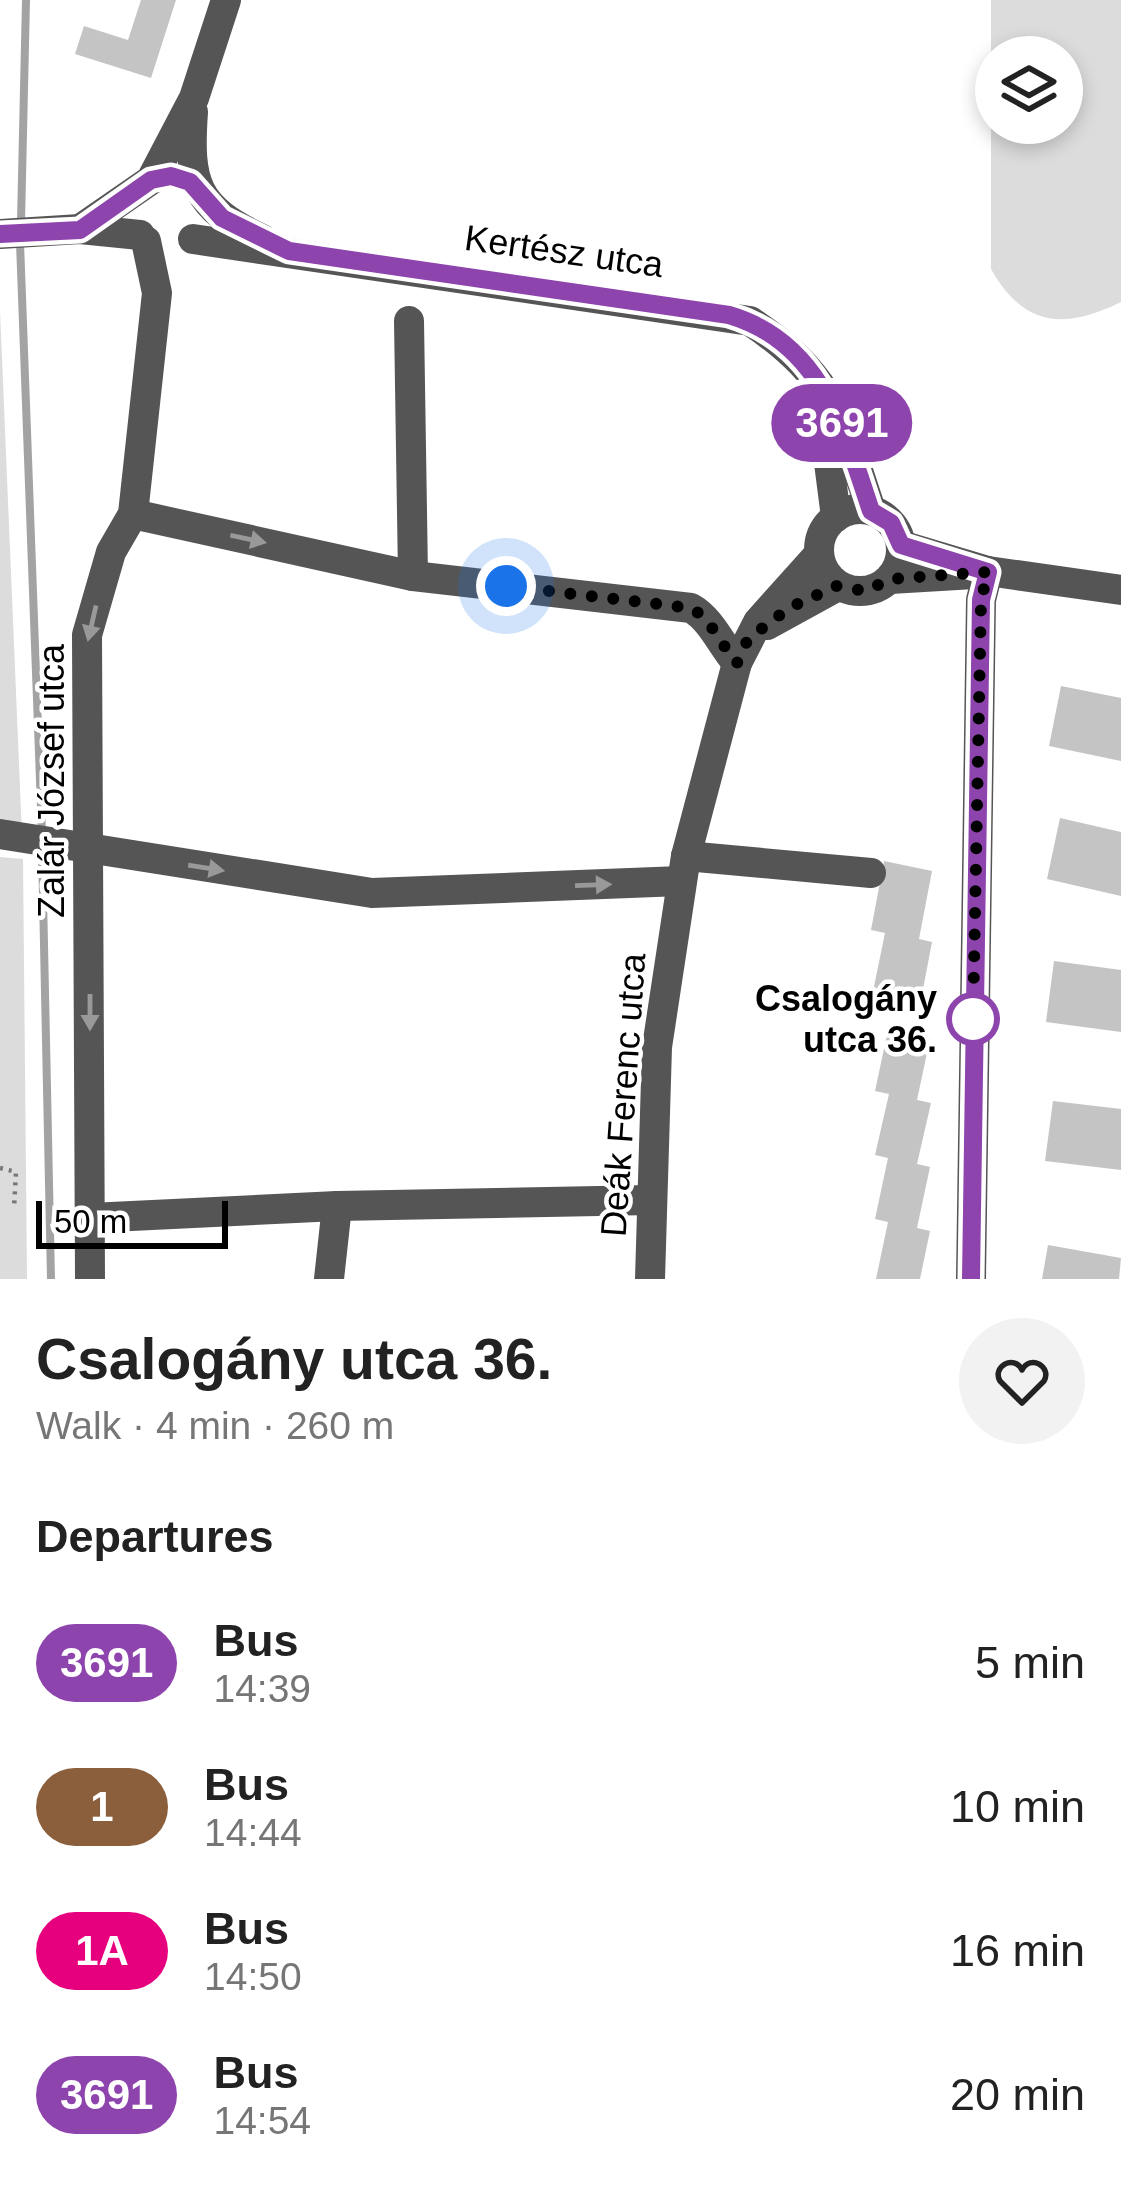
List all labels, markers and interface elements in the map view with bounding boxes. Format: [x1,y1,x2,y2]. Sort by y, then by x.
map controls [975,36,1083,144]
button: layers [975,36,1083,144]
street label: Kertész utca [462,217,667,285]
line badge: 3691 [758,384,926,462]
text: 3691 [795,399,889,446]
one-way arrow [229,531,267,550]
your location [476,556,536,616]
one-way arrow [82,604,101,641]
street label: Zalár József utca [31,643,72,918]
one-way arrow [187,859,225,878]
one-way arrow [575,875,613,894]
street label: Deák Ferenc utca [593,951,653,1238]
place label: Csalogány utca 36. [755,978,937,1060]
one-way arrow [80,994,100,1032]
marker: Csalogány utca 36. [948,994,998,1044]
scale bar [36,1195,228,1248]
text: 50 m [54,1203,127,1240]
button: heart [959,1318,1085,1444]
text: Csalogány utca 36. [36,1327,552,1391]
text: Walk · 4 min · 260 m [36,1404,394,1447]
text: Departures [36,1511,274,1562]
text: Bus [213,1615,298,1666]
text: 5 min [975,1637,1085,1688]
text: 3691 [60,1639,153,1686]
text: 14:39 [213,1667,311,1710]
text: Bus [204,1759,289,1810]
text: 10 min [950,1781,1085,1832]
text: 1 [90,1783,114,1830]
text: 14:44 [204,1811,302,1854]
text: Bus [204,1903,289,1954]
text: 16 min [950,1925,1085,1976]
text: 1A [75,1927,129,1974]
text: 14:50 [204,1955,302,1998]
text: Bus [213,2047,298,2098]
text: 20 min [950,2069,1085,2120]
text: 3691 [60,2071,153,2118]
text: 14:54 [213,2099,311,2142]

